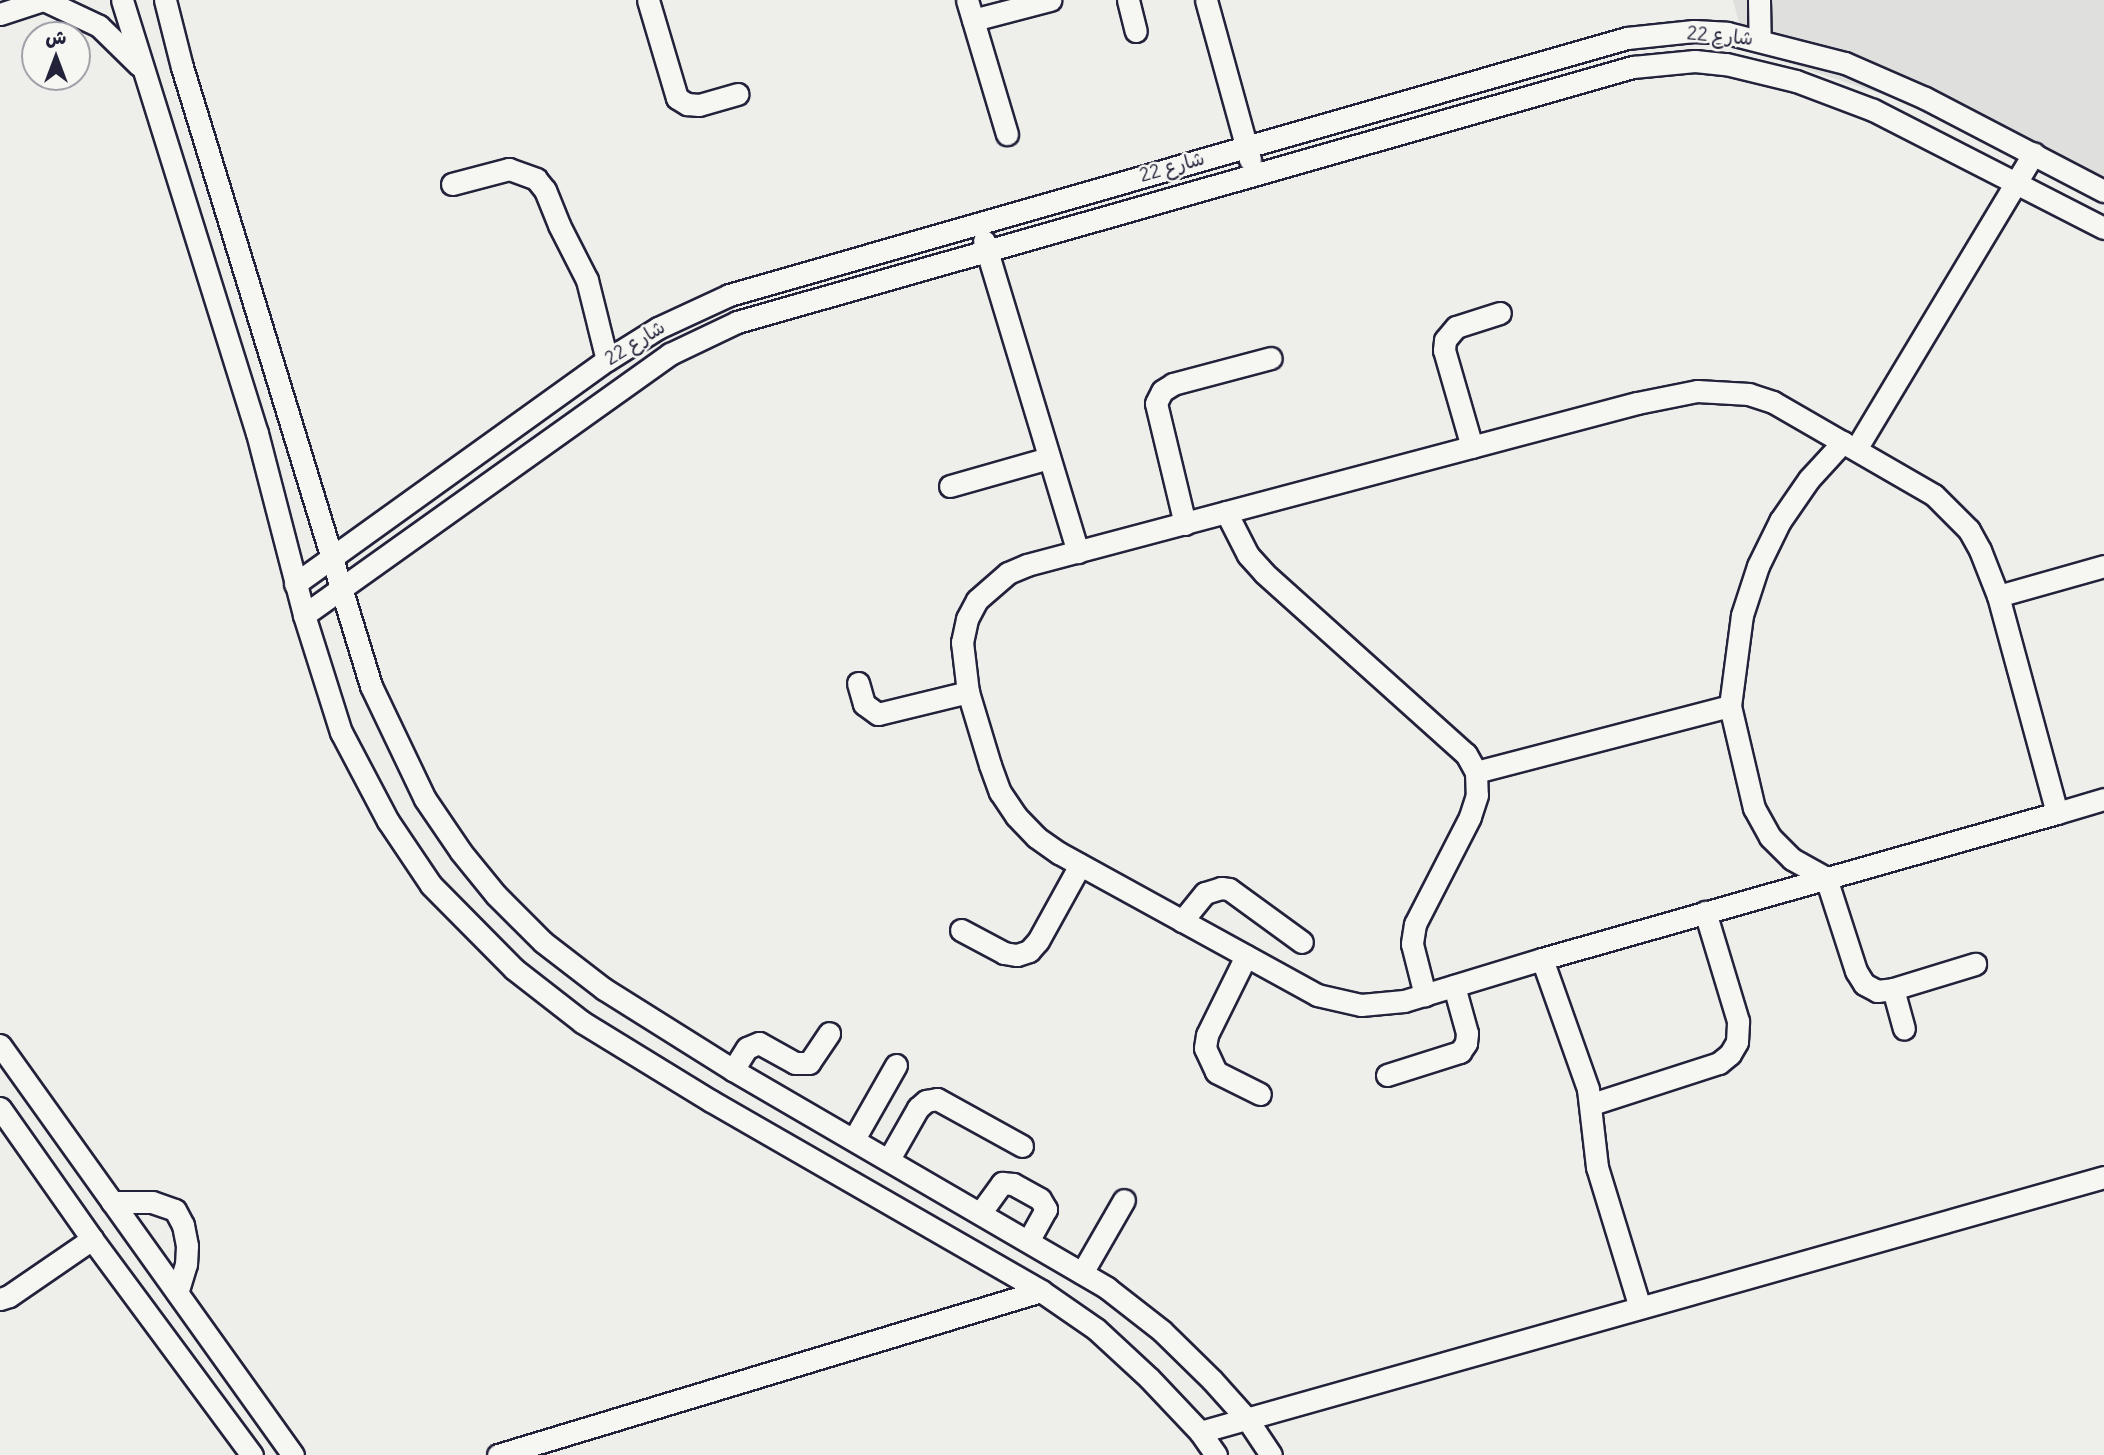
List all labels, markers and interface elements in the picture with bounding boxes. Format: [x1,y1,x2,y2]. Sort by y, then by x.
north arrow [21,21,91,91]
street label: شارع 22 [1686,22,1754,50]
text: ش [46,25,66,49]
street label: شارع 22 [1137,147,1207,187]
street label: شارع 22 [601,316,669,370]

